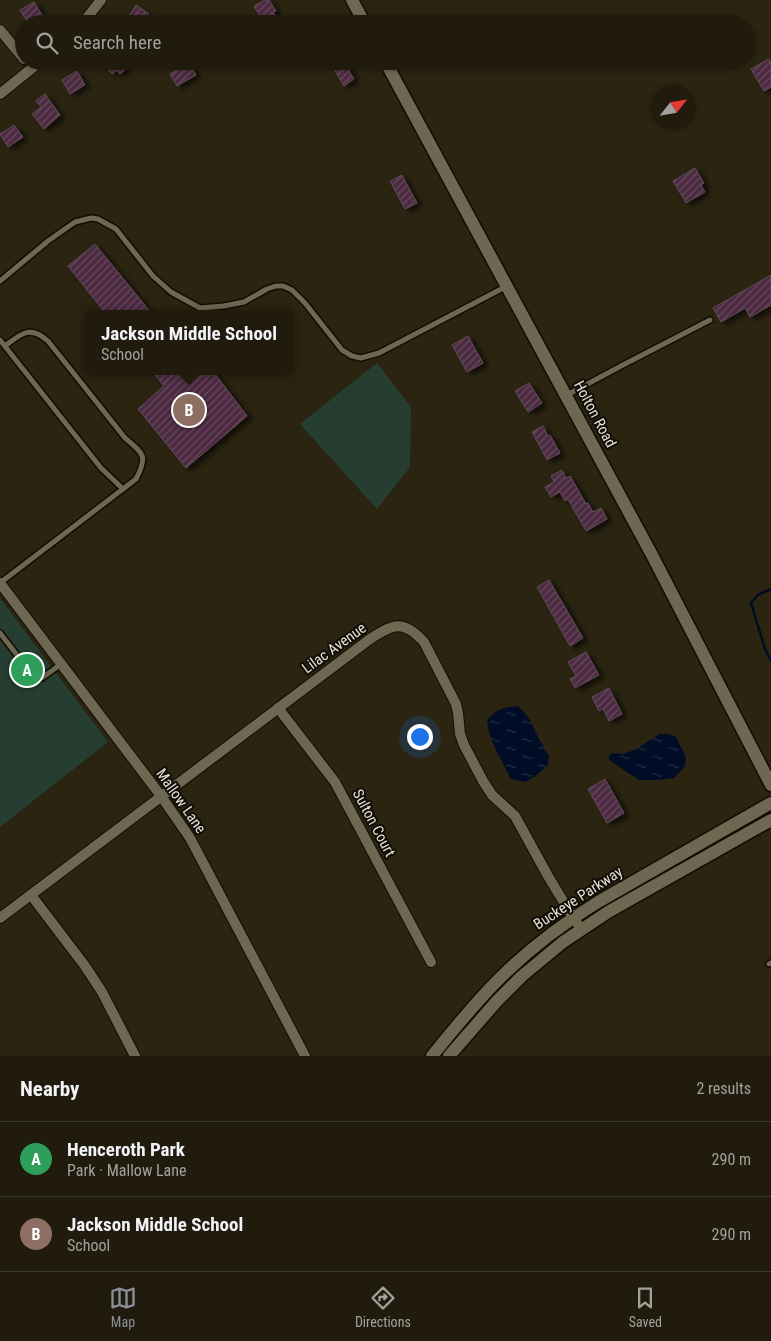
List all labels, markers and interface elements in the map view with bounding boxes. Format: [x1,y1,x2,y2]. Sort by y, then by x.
search box [15,15,756,70]
icon: search [33,29,61,57]
text: Search here [73,31,161,54]
north arrow [651,85,696,130]
popup [84,310,294,375]
text: Jackson Middle School [101,322,277,345]
text: School [101,345,144,364]
street label: Holton Road [570,378,620,450]
pin: B [173,391,205,429]
street label: Lilac Avenue [298,619,370,677]
pin: A [11,651,43,689]
your location [407,724,433,750]
street label: Mallow Lane [152,765,210,837]
street label: Sulton Court [349,786,399,860]
street label: Buckeye Parkway [530,863,626,933]
text: Nearby [20,1077,79,1101]
text: 2 results [696,1079,751,1098]
text: Henceroth Park [67,1138,185,1161]
text: A [31,1150,41,1169]
text: 290 m [712,1150,751,1169]
text: Park · Mallow Lane [67,1161,187,1180]
text: Jackson Middle School [67,1213,243,1236]
text: B [32,1225,40,1244]
text: 290 m [712,1225,751,1244]
text: School [67,1236,110,1255]
tab: Map [109,1284,137,1330]
tab: Directions [355,1284,411,1330]
tab: Saved [629,1284,662,1330]

